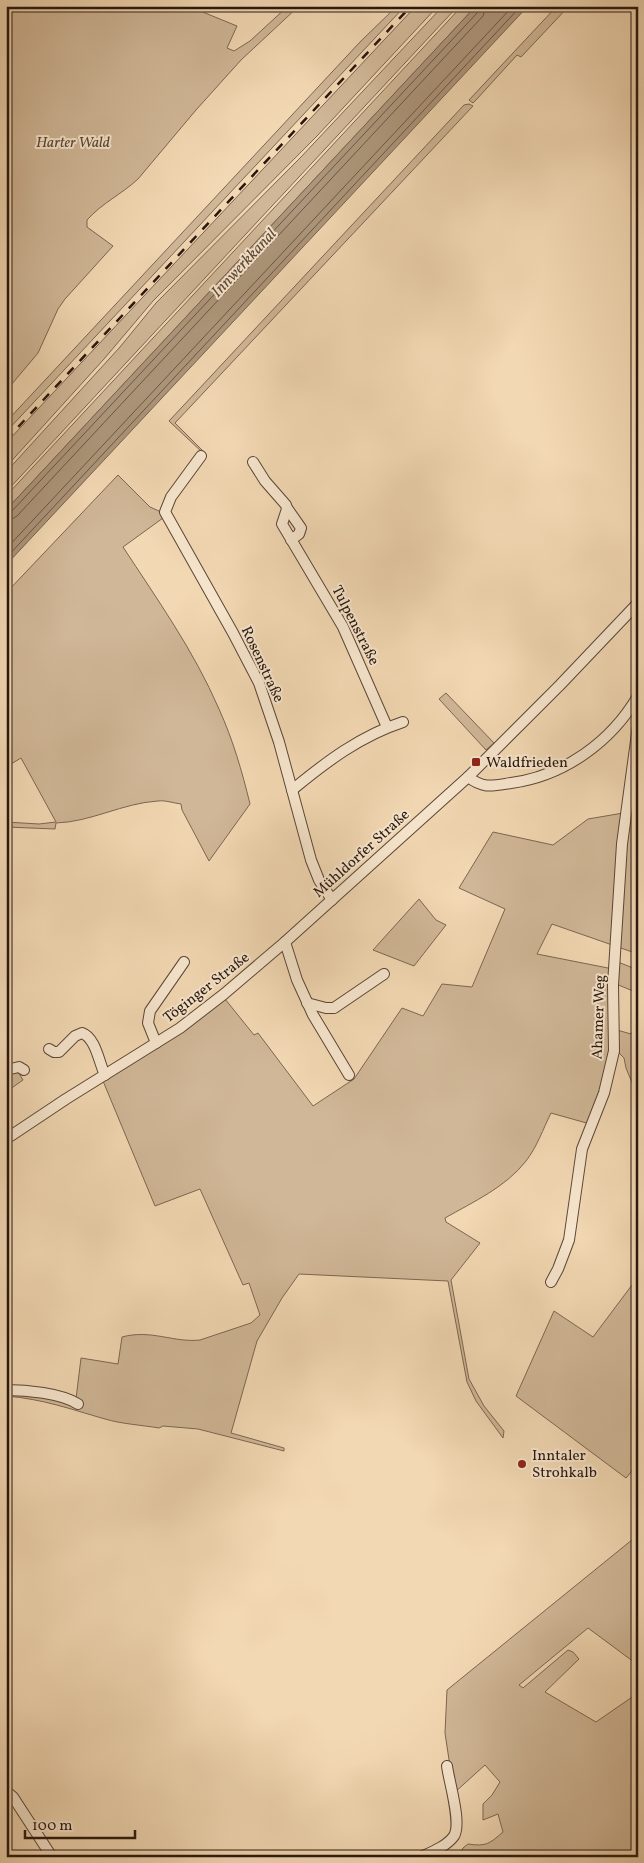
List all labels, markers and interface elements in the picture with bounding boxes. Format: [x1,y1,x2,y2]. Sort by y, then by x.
park label: Harter Wald [36,133,110,154]
water label: Innwerkkanal [207,224,282,303]
street label: Tulpenstraße [326,582,384,669]
street label: Rosenstraße [235,623,288,706]
place label: Waldfrieden [486,753,568,774]
marker: Waldfrieden [470,756,482,768]
street label: Mühldorfer Straße [309,805,415,903]
street label: Töginger Straße [159,948,254,1029]
street label: Ahamer Weg [588,974,611,1060]
place label: Inntaler Strohkalb [532,1446,597,1484]
marker: Inntaler Strohkalb [516,1458,528,1470]
scale bar [25,1808,135,1840]
text: 100 m [32,1816,72,1837]

